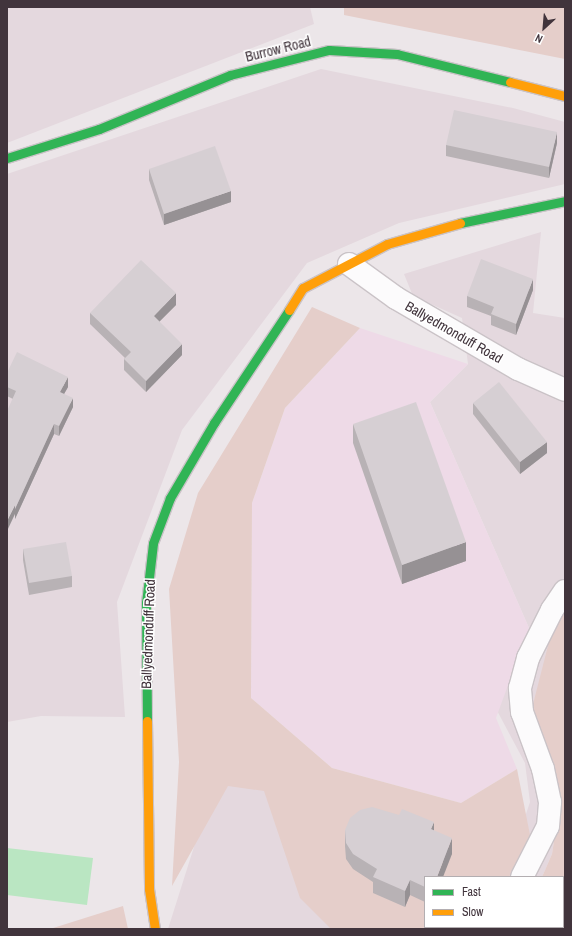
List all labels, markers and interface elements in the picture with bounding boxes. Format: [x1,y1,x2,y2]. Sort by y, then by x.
north arrow [524,8,564,48]
text: N [533,31,545,47]
street label: Burrow Road [243,33,313,65]
street label: Ballyedmonduff Road [402,297,506,367]
street label: Ballyedmonduff Road [138,579,158,689]
legend [424,876,564,928]
text: Fast [462,884,481,900]
text: Slow [462,904,483,920]

